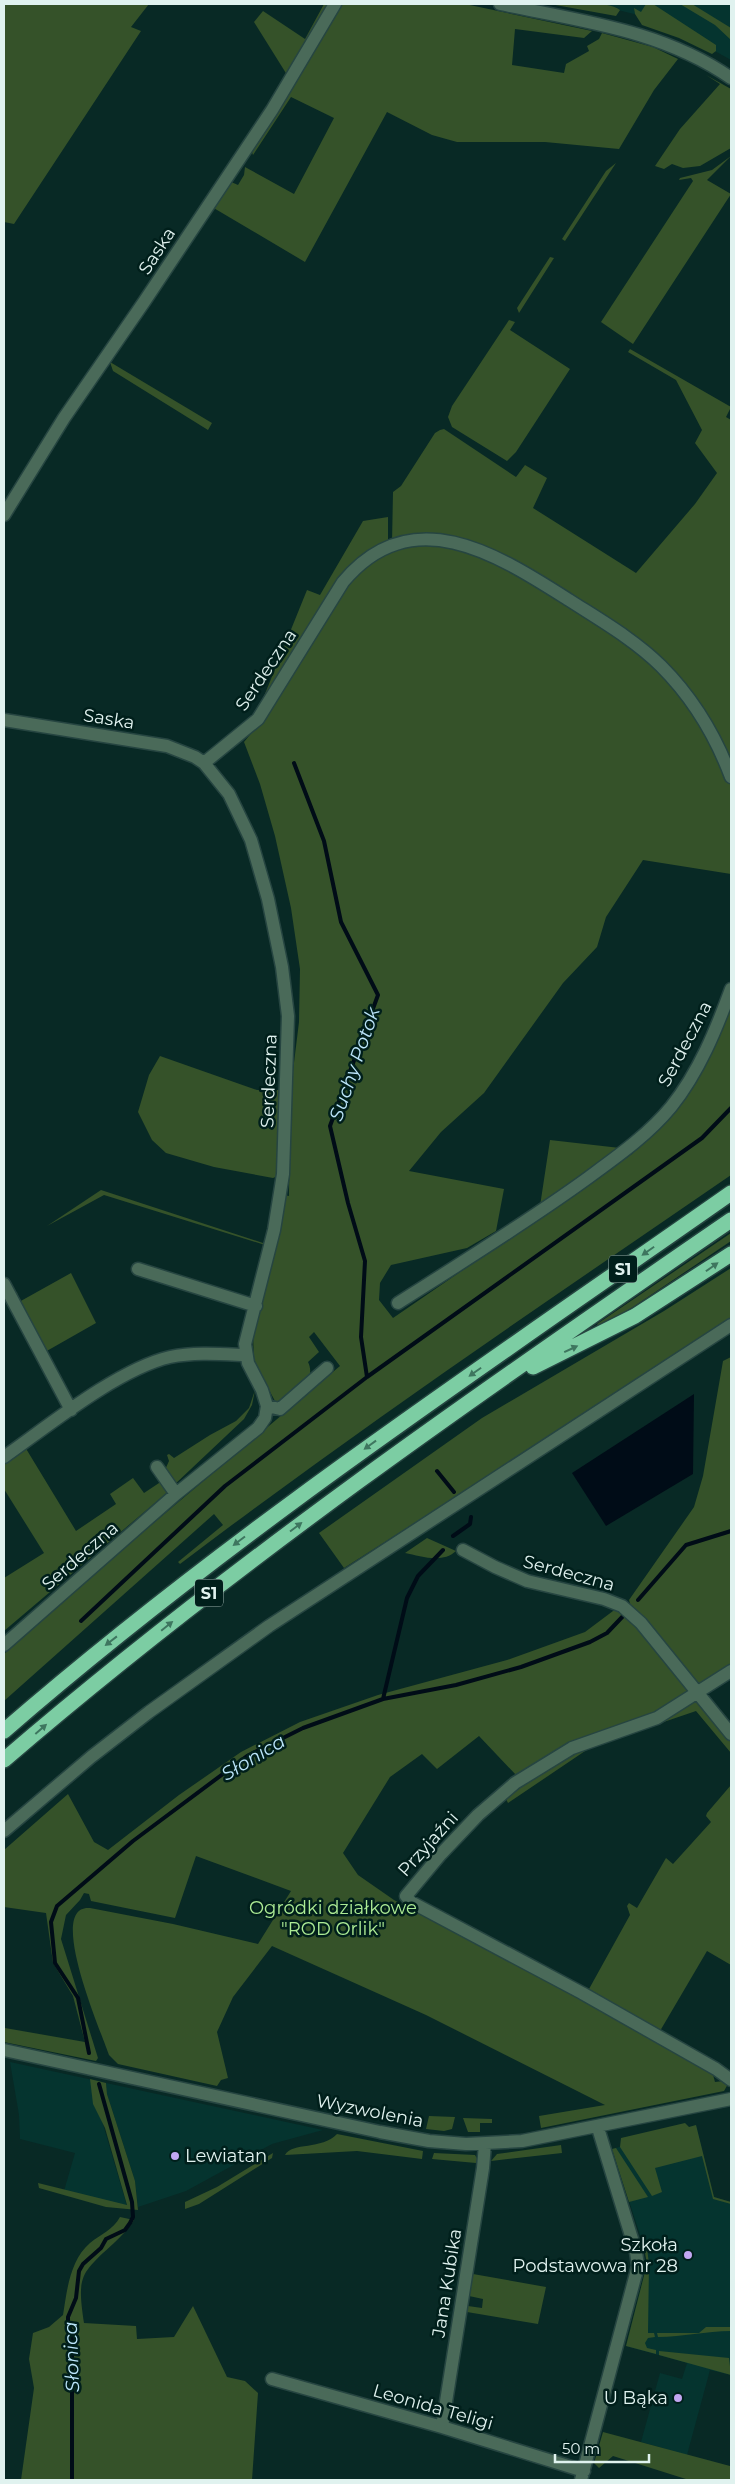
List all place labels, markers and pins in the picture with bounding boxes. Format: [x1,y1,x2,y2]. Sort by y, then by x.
place label: Lewiatan [185,2145,267,2167]
marker: Lewiatan [169,2150,181,2162]
place label: Szkoła Podstawowa nr 28 [512,2234,678,2277]
marker: Szkoła Podstawowa nr 28 [682,2249,694,2261]
place label: U Bąka [604,2387,668,2409]
marker: U Bąka [672,2392,684,2404]

